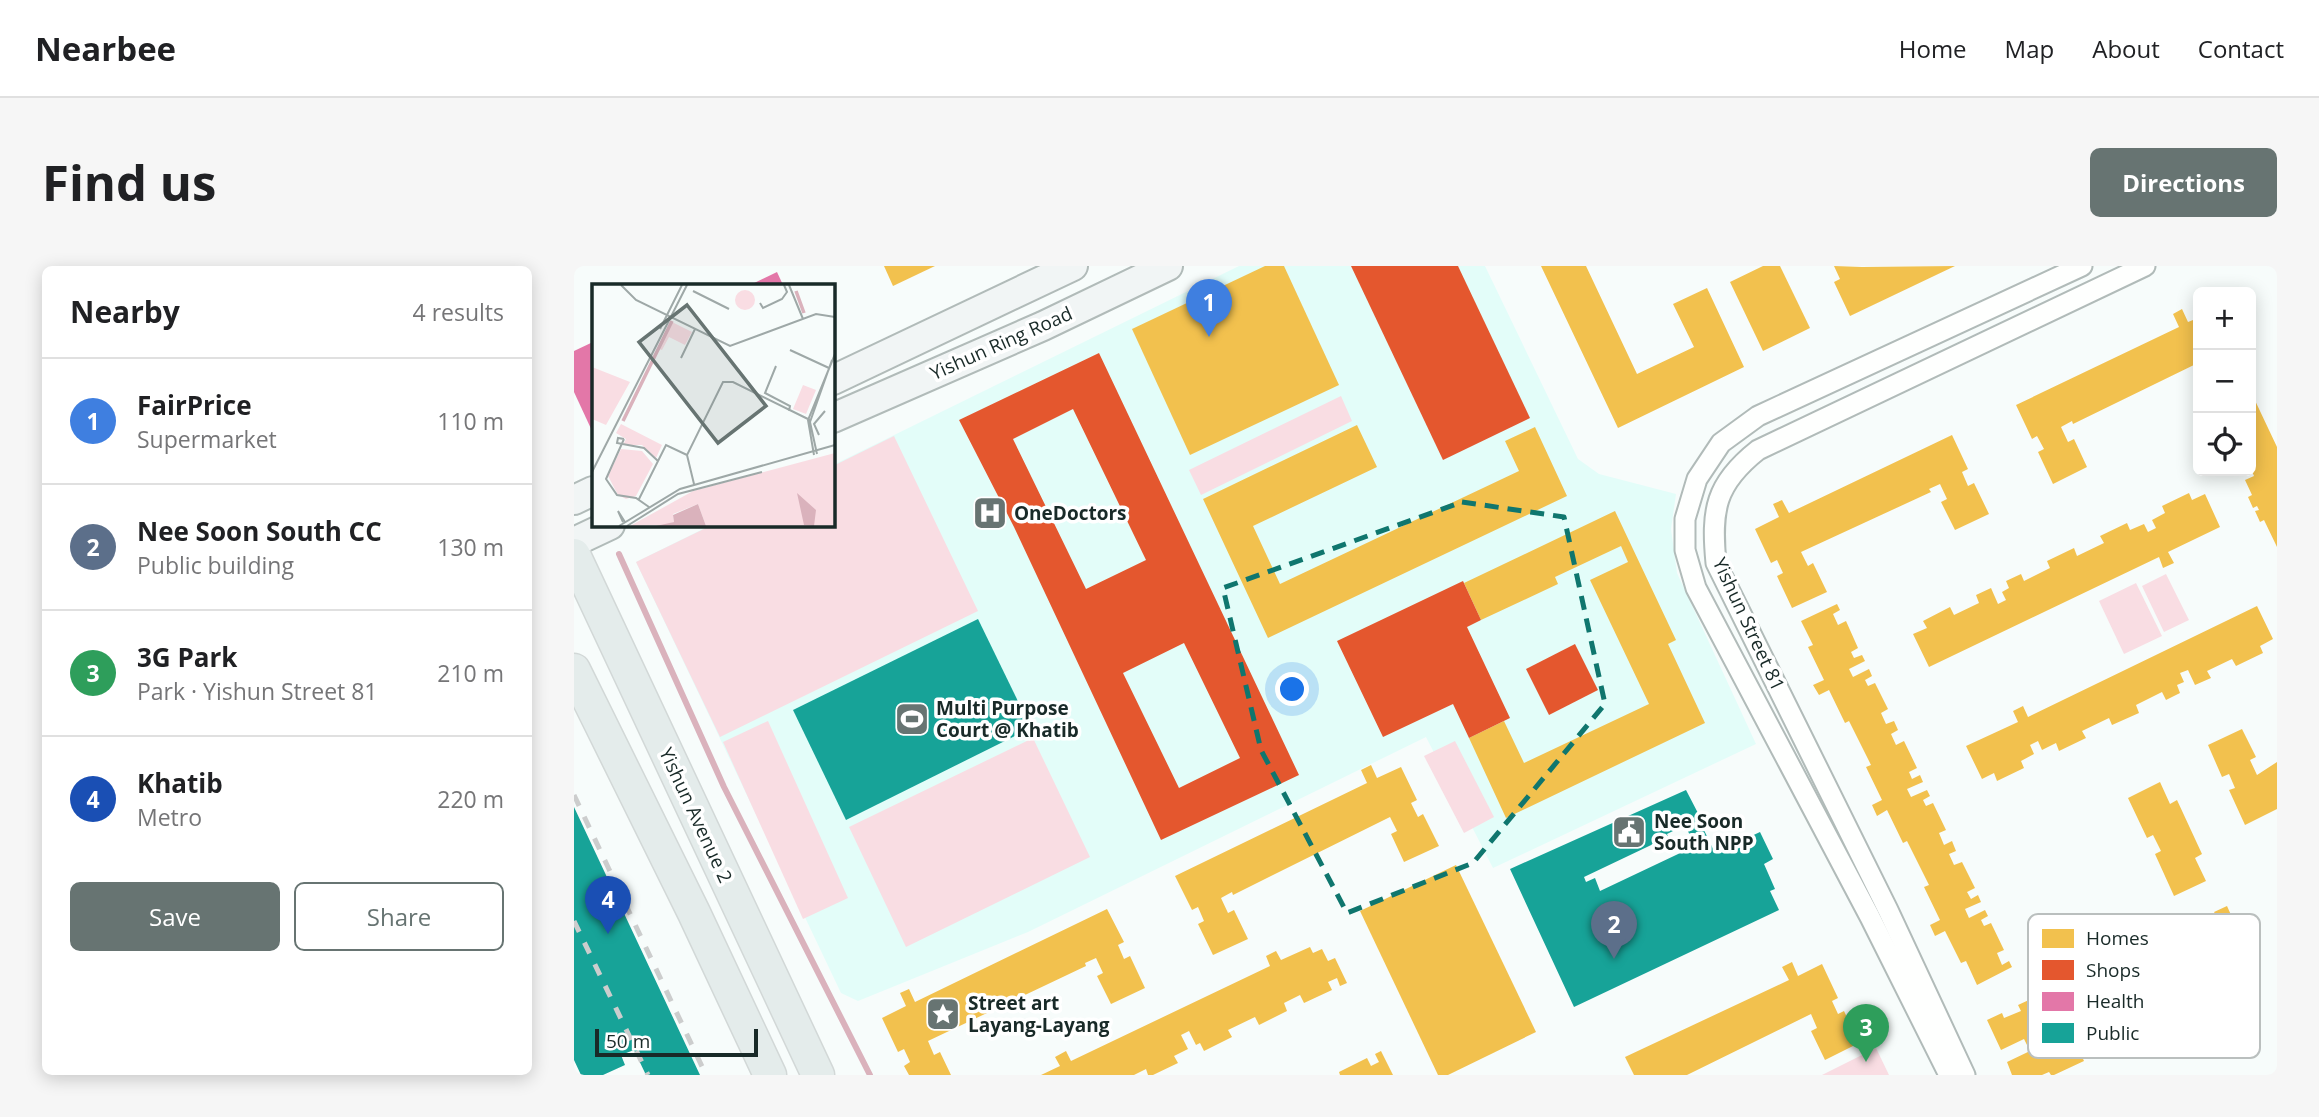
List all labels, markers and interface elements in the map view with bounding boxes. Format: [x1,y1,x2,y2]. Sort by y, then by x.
text: Nearbee [35,26,176,71]
text: Home [1899,32,1967,65]
text: Map [2005,32,2054,65]
text: About [2092,32,2160,65]
text: Contact [2198,32,2284,65]
button: Directions [2090,148,2277,217]
text: Find us [42,149,216,215]
pin: 1 [1186,279,1232,337]
inset map [592,284,835,527]
map controls [2193,287,2256,476]
button: + [2193,287,2256,350]
text: Nearby [70,291,180,332]
text: 4 results [413,296,504,328]
street label: Yishun Ring Road [926,300,1076,386]
button: − [2193,350,2256,413]
text: FairPrice [137,387,252,423]
text: 1 [86,405,100,437]
text: 110 m [437,405,504,437]
button: locate [2193,413,2256,476]
text: Supermarket [137,423,277,455]
hospital icon: OneDoctors [971,494,1009,532]
place label: OneDoctors [1014,500,1127,526]
text: Nee Soon South CC [137,513,382,549]
text: 2 [86,531,100,563]
text: 130 m [437,531,504,563]
text: Public building [137,549,294,581]
street label: Yishun Street 81 [1707,553,1791,695]
text: 3G Park [137,639,237,675]
text: 3 [86,657,100,689]
text: 210 m [437,657,504,689]
your location [1275,672,1309,706]
text: Park · Yishun Street 81 [137,675,378,707]
place label: Multi Purpose Court @ Khatib [936,695,1079,743]
sports icon: Multi Purpose Court @ Khatib [893,700,931,738]
street label: Yishun Avenue 2 [653,743,739,887]
text: Khatib [137,765,223,801]
text: 4 [86,783,100,815]
text: 220 m [437,783,504,815]
text: Metro [137,801,202,833]
place label: Nee Soon South NPP [1654,808,1754,856]
public building icon: Nee Soon South NPP [1610,813,1648,851]
pin: 4 [585,876,631,934]
button: Save [70,882,280,951]
button: Share [294,882,504,951]
pin: 2 [1591,901,1637,959]
legend [2028,914,2260,1058]
text: Homes [2086,925,2149,951]
text: Shops [2086,957,2140,983]
text: Health [2086,988,2144,1014]
place label: Street art Layang-Layang [968,990,1110,1038]
place icon: Street art Layang-Layang [924,995,962,1033]
pin: 3 [1843,1004,1889,1062]
text: Public [2086,1020,2139,1046]
scale bar [595,1026,758,1058]
text: 50 m [606,1028,650,1054]

